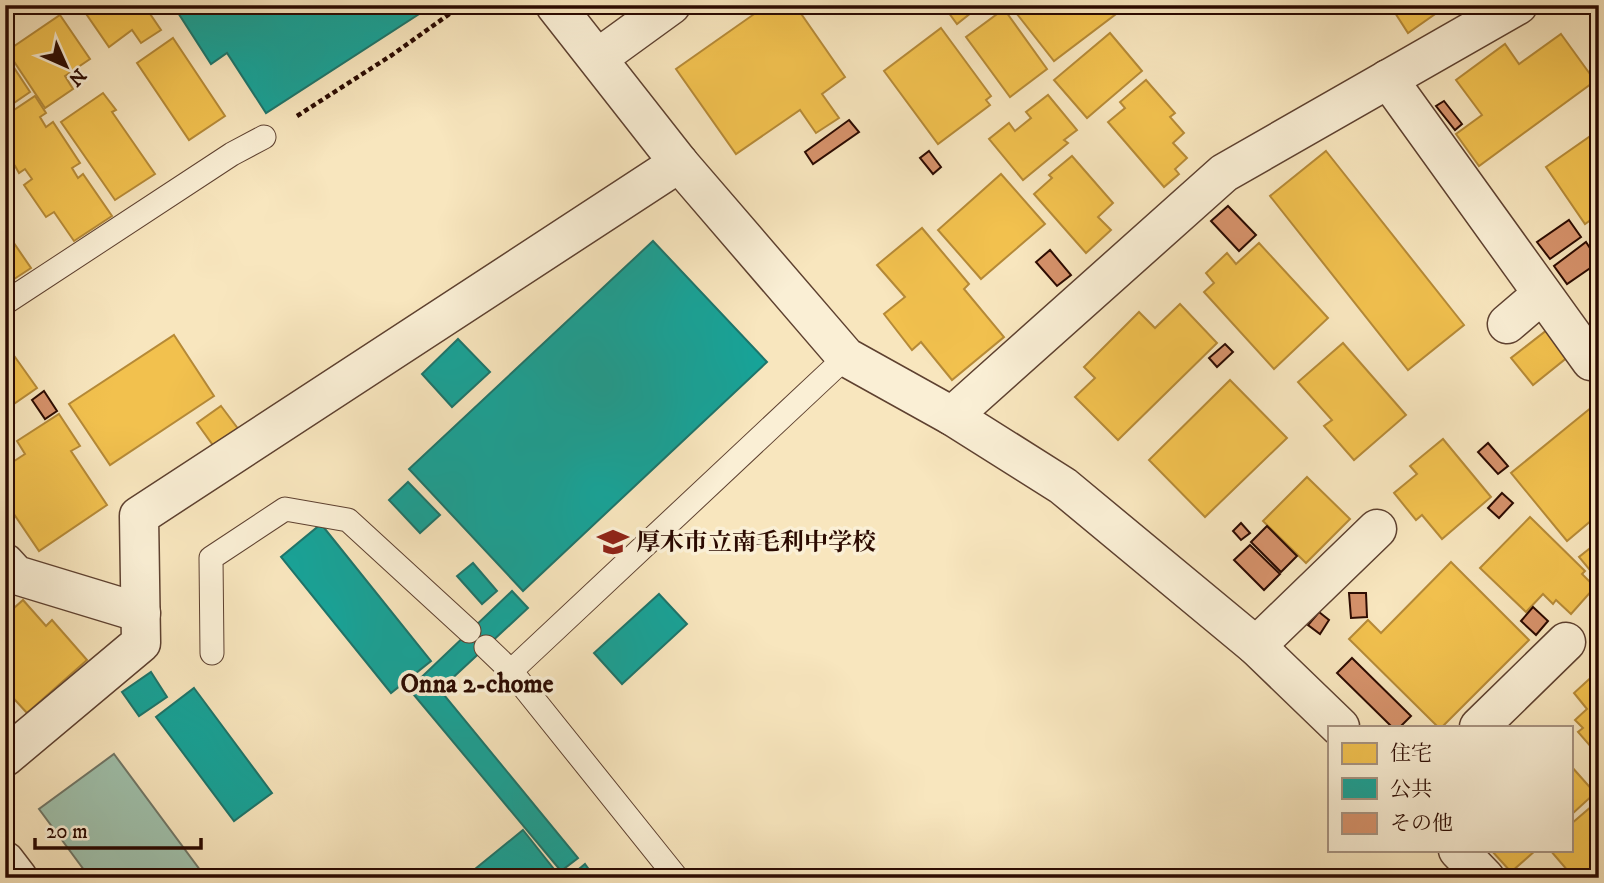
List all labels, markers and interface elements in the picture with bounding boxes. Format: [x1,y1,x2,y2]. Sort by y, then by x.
north arrow [32,32,102,102]
text: N [63,63,91,91]
school or university icon: 厚木市立南毛利中学校 [596,525,630,559]
place label: 厚木市立南毛利中学校 [636,528,876,558]
district label: Onna 2-chome [400,668,554,701]
legend [1328,726,1572,852]
text: 住宅 [1390,741,1432,767]
text: 公共 [1390,777,1432,803]
scale bar [35,806,201,850]
text: その他 [1390,811,1453,837]
text: 20 m [46,819,88,845]

